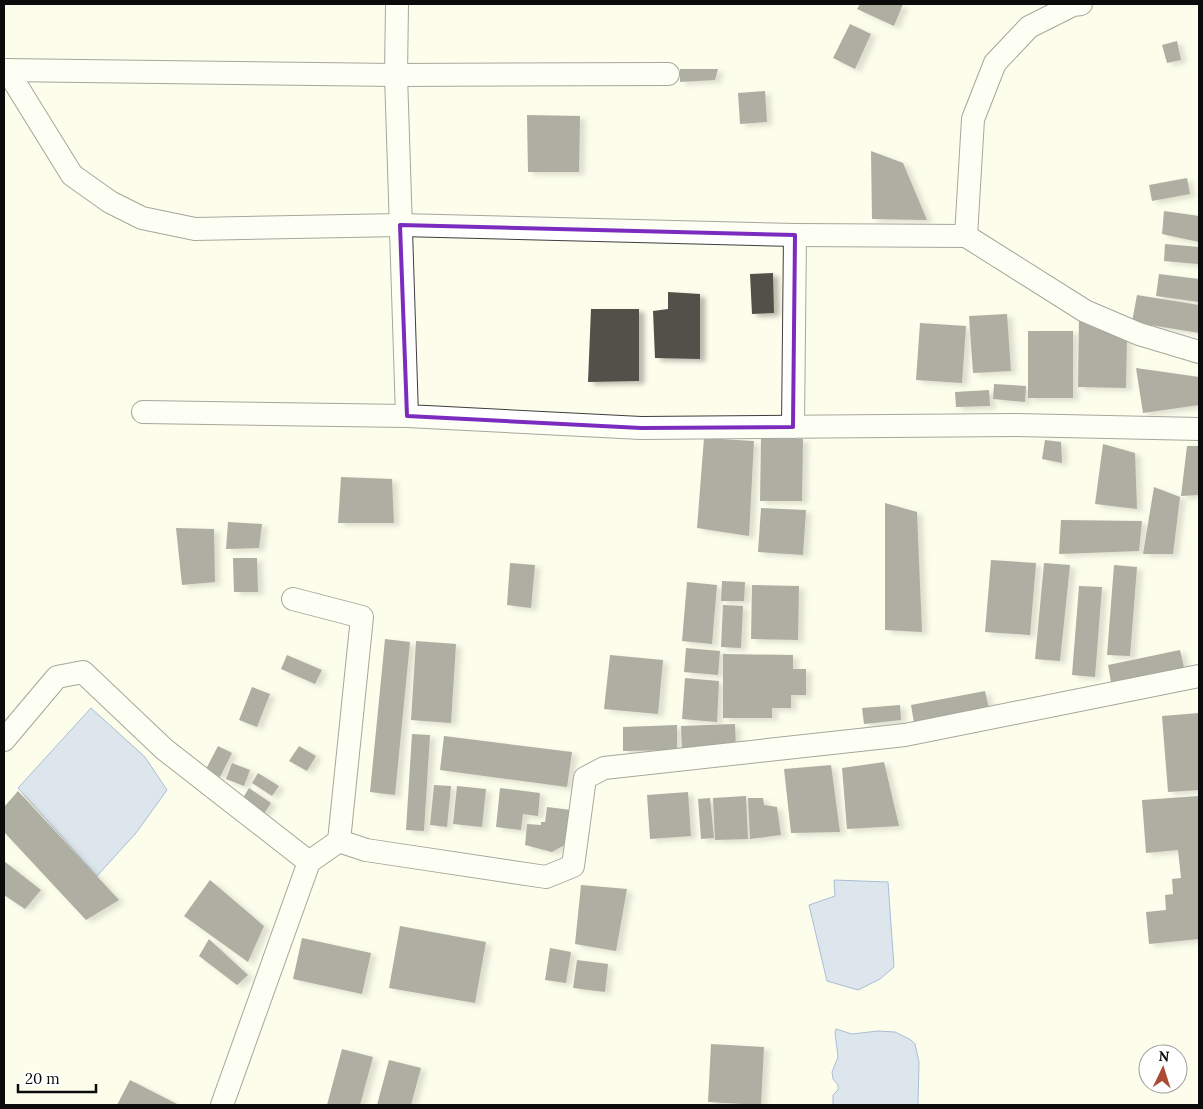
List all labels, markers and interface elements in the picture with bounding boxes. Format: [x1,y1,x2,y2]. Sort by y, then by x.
north arrow [1138,1044,1188,1094]
text: N [1158,1047,1170,1065]
scale bar [18,1062,95,1094]
text: 20 m [25,1069,60,1088]

